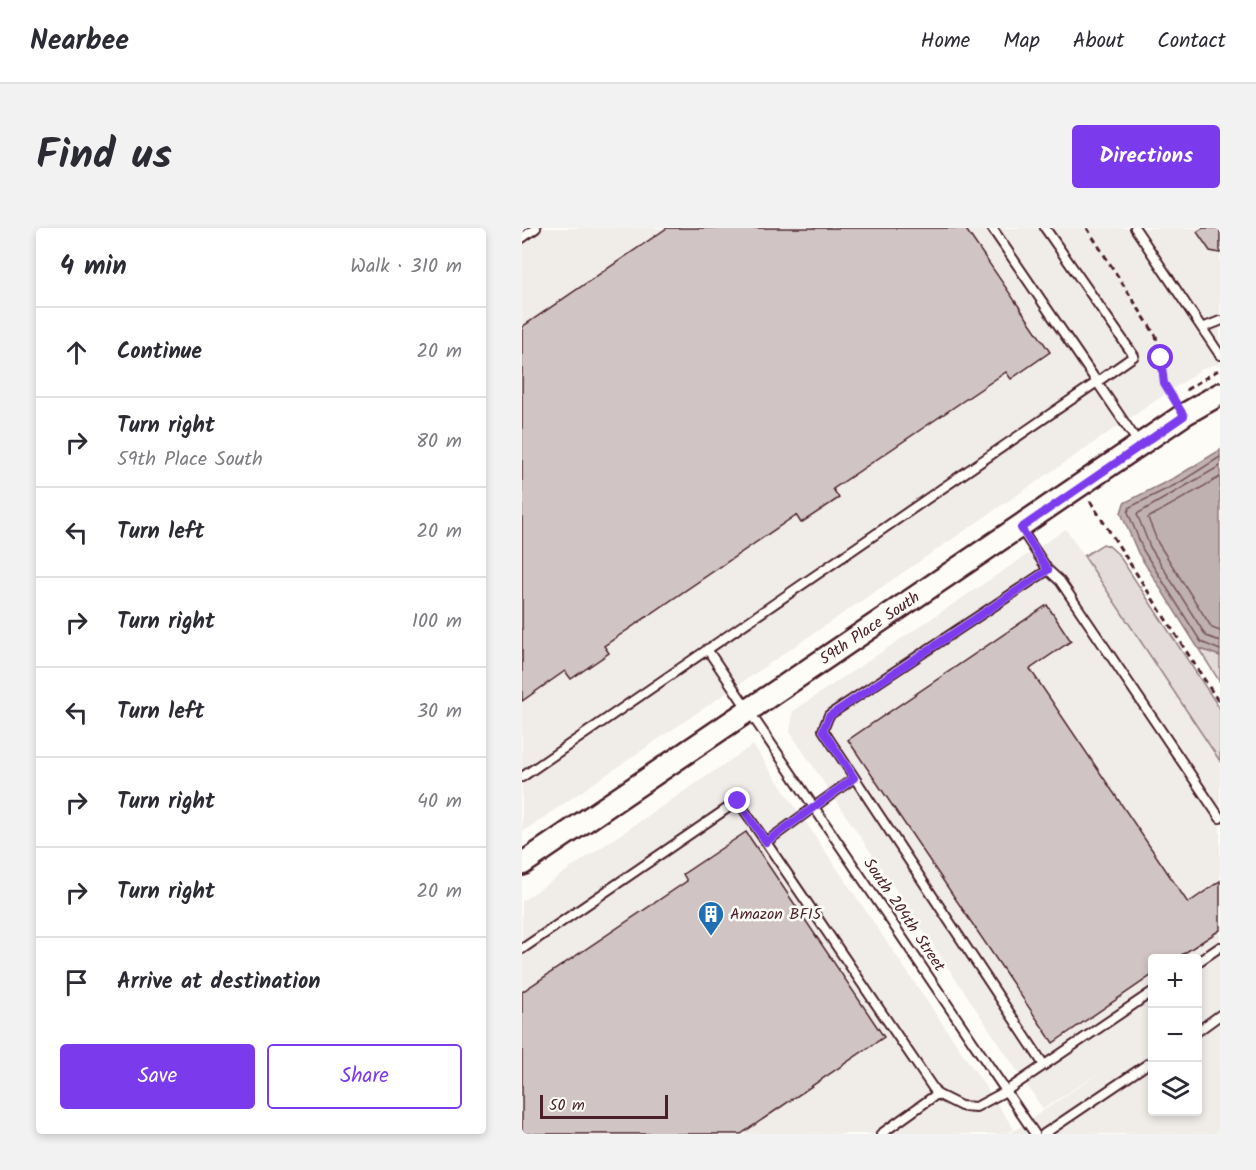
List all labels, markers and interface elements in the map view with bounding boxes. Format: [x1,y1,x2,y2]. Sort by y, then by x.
text: Nearbee [30,19,129,64]
text: Home [921,25,970,58]
text: Map [1003,25,1040,58]
text: About [1073,25,1124,58]
text: Contact [1157,25,1226,58]
text: Find us [36,123,172,190]
button: Directions [1072,125,1220,188]
text: 4 min [60,246,127,288]
text: Walk · 310 m [350,251,462,283]
text: Continue [117,335,202,370]
icon: ahead [60,336,93,369]
text: 20 m [416,336,462,368]
route start [1147,344,1173,370]
text: Turn right [117,409,215,444]
icon: right [60,426,93,459]
text: 80 m [416,426,462,458]
text: 59th Place South [117,444,263,476]
text: Turn left [117,515,204,550]
icon: left [60,516,93,549]
text: 20 m [416,516,462,548]
street label: 59th Place South [814,585,925,671]
text: Turn right [117,605,215,640]
icon: right [60,606,93,639]
text: 100 m [412,606,462,638]
text: Turn left [117,695,204,730]
icon: left [60,696,93,729]
text: 30 m [417,696,462,728]
text: Turn right [117,785,215,820]
icon: right [60,786,93,819]
text: 40 m [417,786,462,818]
route end [724,787,750,813]
street label: South 204th Street [857,853,952,978]
text: Turn right [117,875,215,910]
icon: right [60,876,93,909]
text: 20 m [416,876,462,908]
building icon: Amazon BFI5 [696,899,726,937]
place label: Amazon BFI5 [730,902,823,927]
map controls [1148,954,1202,1116]
button: + [1148,954,1202,1008]
text: Arrive at destination [117,965,320,1000]
icon: arrive [60,966,93,999]
button: − [1148,1008,1202,1062]
button: Save [60,1044,255,1109]
button: Share [267,1044,462,1109]
button: layers [1148,1062,1202,1116]
scale bar [540,1092,668,1120]
text: 50 m [549,1093,585,1118]

